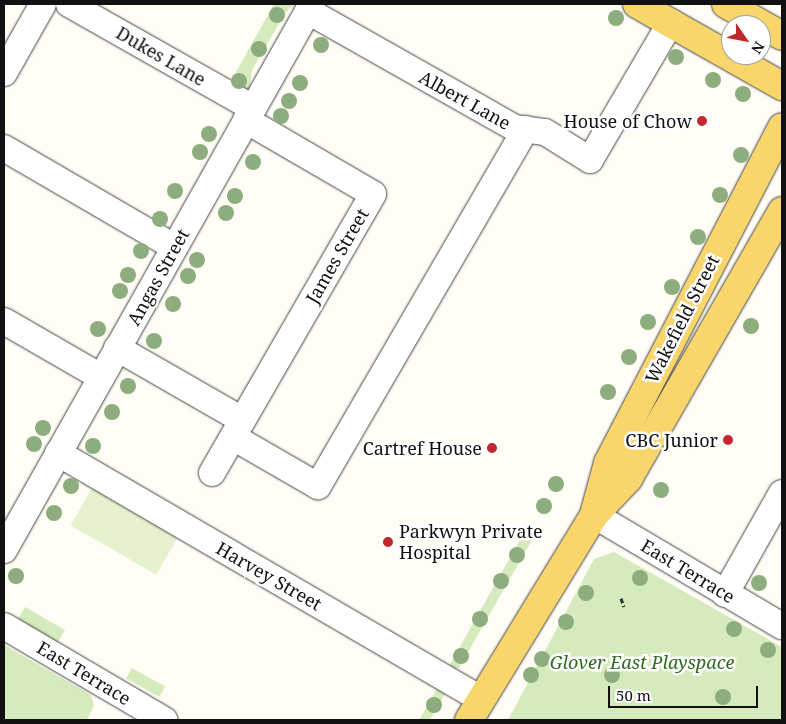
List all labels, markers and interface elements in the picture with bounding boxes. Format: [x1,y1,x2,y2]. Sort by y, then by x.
north arrow [721,15,771,65]
street label: Dukes Lane [112,22,210,90]
text: N [747,38,769,58]
street label: Albert Lane [416,66,514,134]
place label: House of Chow [563,110,692,132]
marker: House of Chow [696,115,708,127]
street label: James Street [301,205,373,307]
street label: Angas Street [123,225,193,329]
street label: Wakefield Street [640,251,724,387]
place label: CBC Junior [625,429,718,451]
marker: CBC Junior [722,434,734,446]
place label: Cartref House [363,437,482,459]
marker: Cartref House [486,442,498,454]
place label: Parkwyn Private Hospital [399,521,543,564]
marker: Parkwyn Private Hospital [381,535,395,549]
street label: East Terrace [637,535,739,607]
street label: Harvey Street [213,537,325,615]
street label: East Terrace [33,637,135,709]
park label: Glover East Playspace [550,651,734,673]
scale bar [611,676,761,708]
text: 50 m [616,685,651,705]

